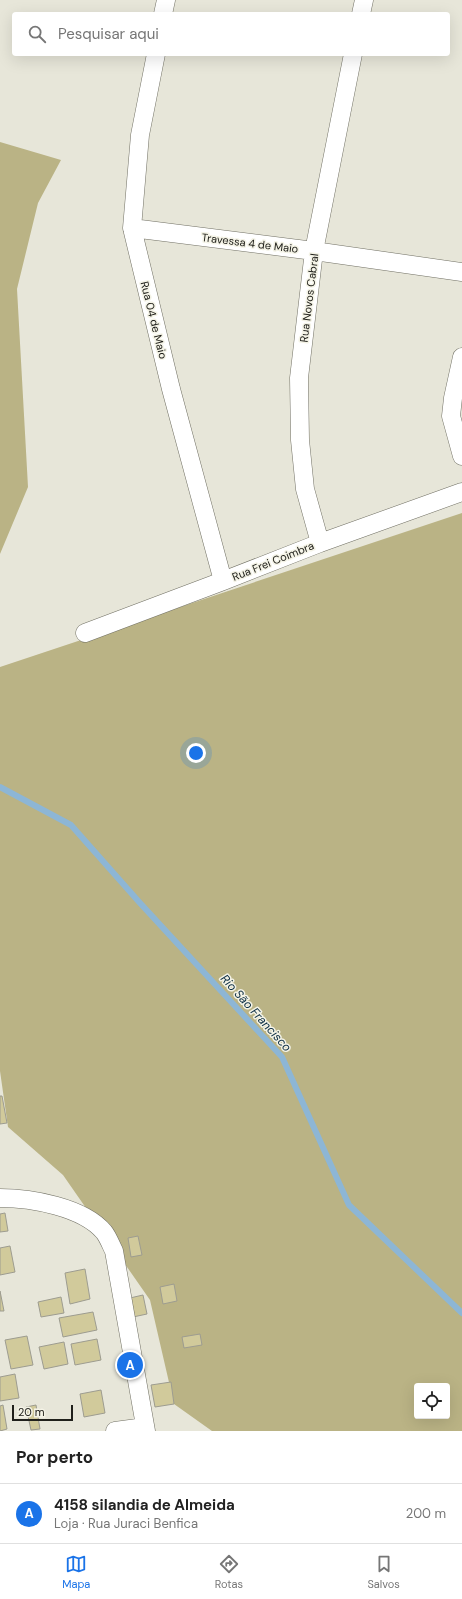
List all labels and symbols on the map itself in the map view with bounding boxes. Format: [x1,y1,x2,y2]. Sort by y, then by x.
street label: Travessa 4 de Maio [201,230,299,256]
street label: Rua Novos Cabral [297,253,321,343]
street label: Rua 04 de Maio [138,280,170,360]
street label: Rua Frei Coimbra [230,538,316,584]
your location [186,743,206,763]
water label: Rio São Francisco [217,971,295,1055]
pin: A [117,1350,143,1380]
scale bar [12,1403,73,1422]

